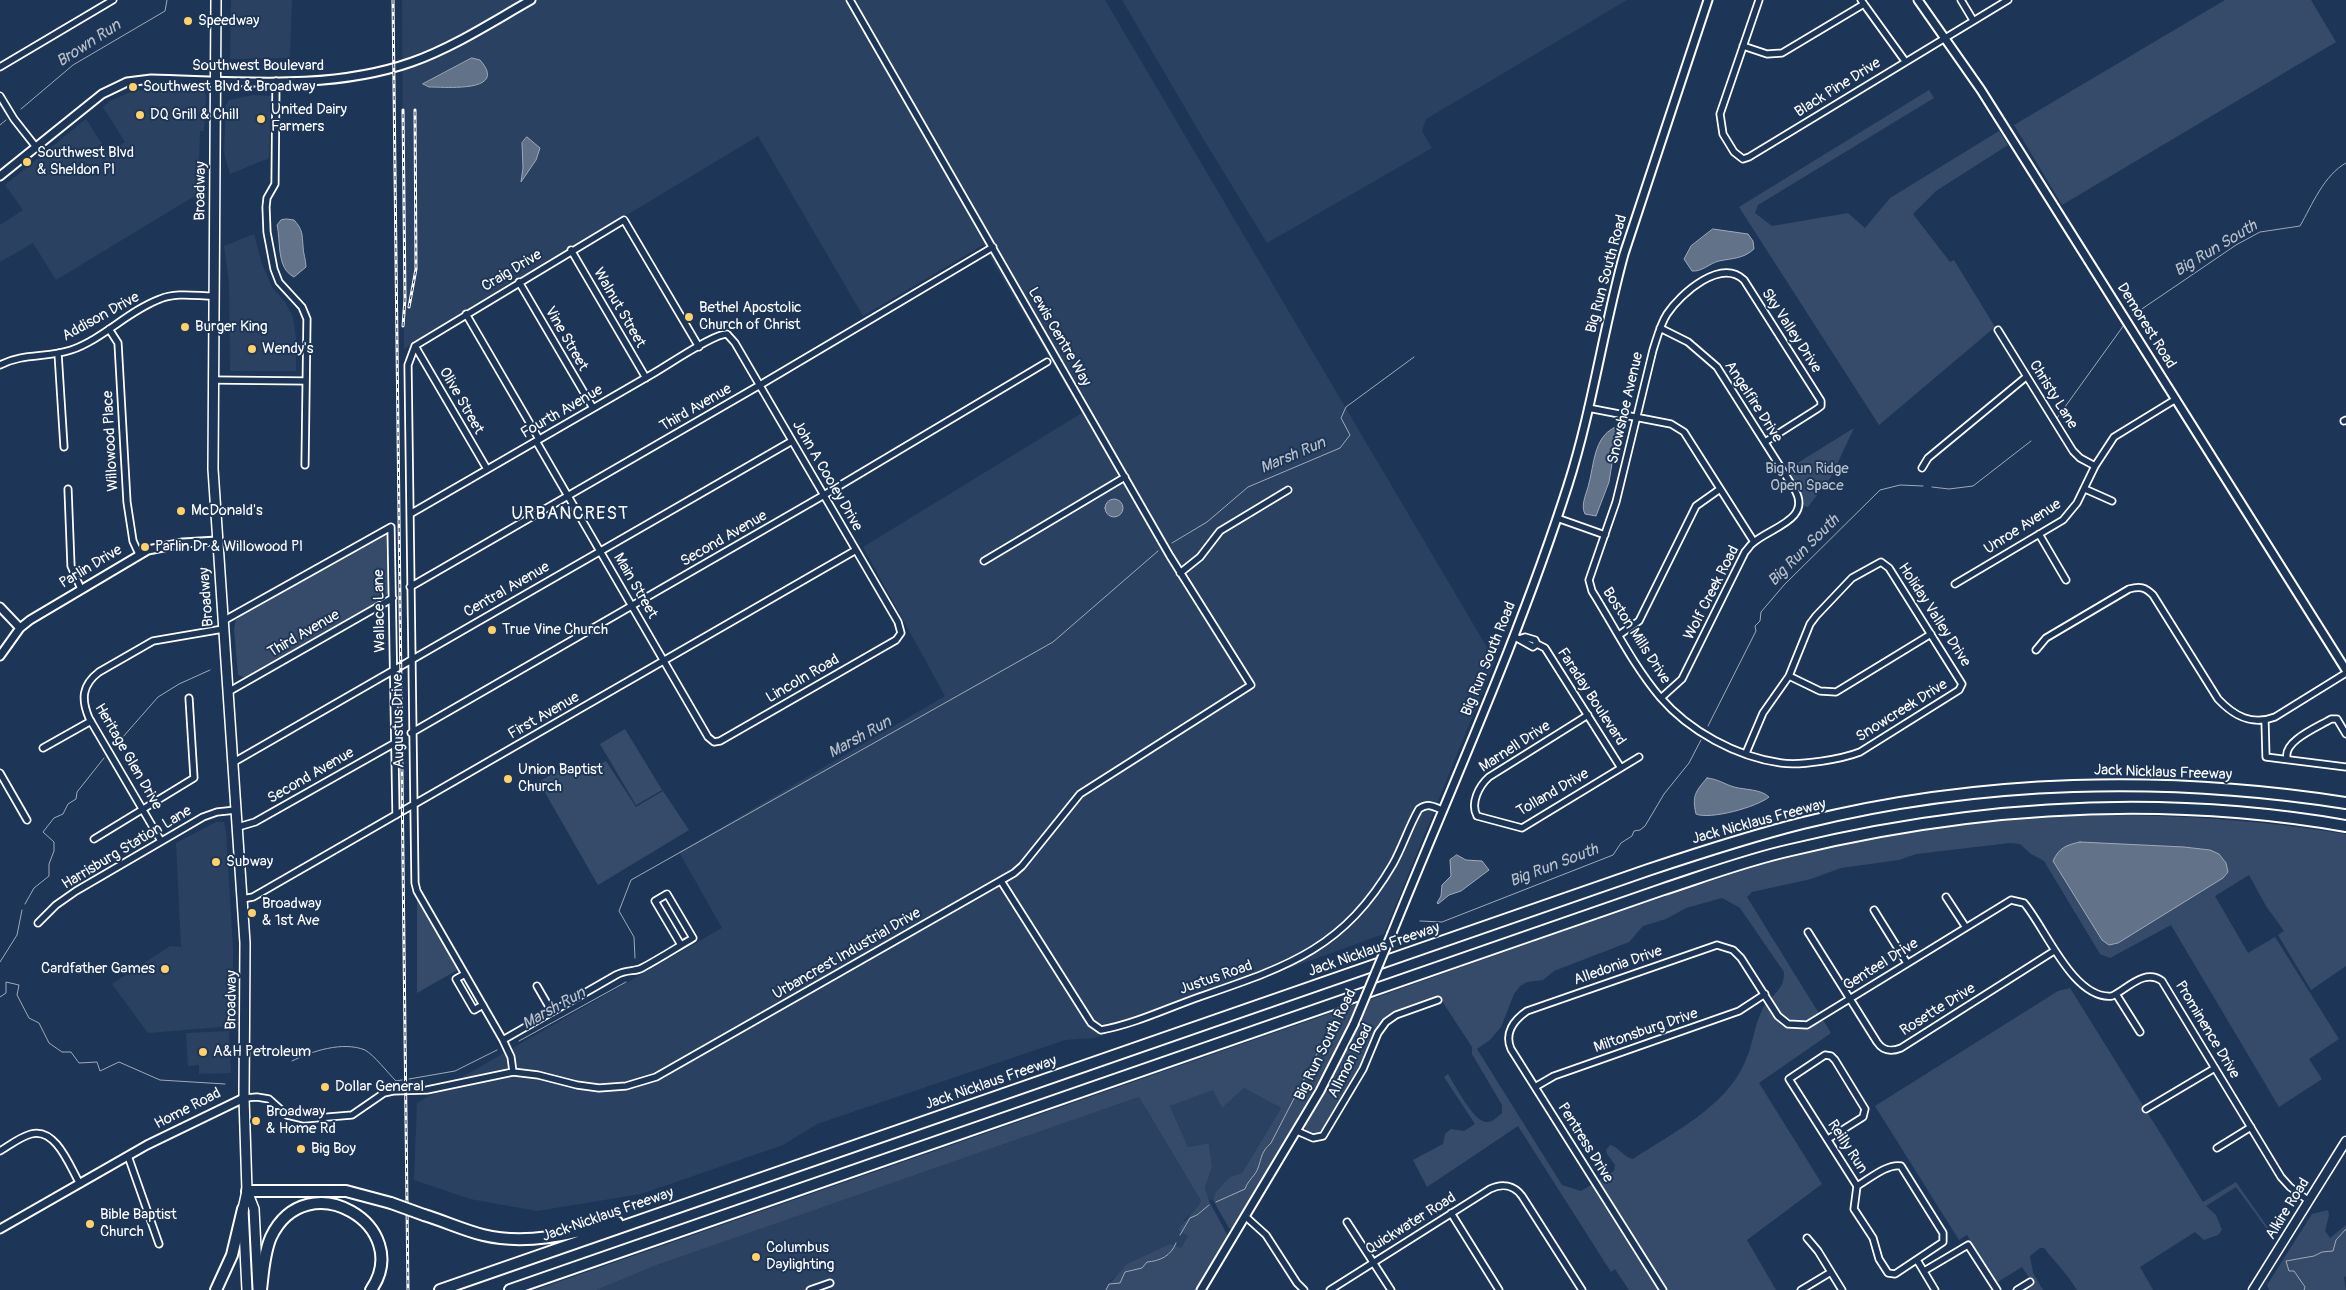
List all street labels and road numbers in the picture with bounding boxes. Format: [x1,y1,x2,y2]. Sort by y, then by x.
street label: Black Pine Drive [1792,54,1884,122]
street label: Southwest Boulevard [192,57,324,75]
street label: Broadway [191,161,211,221]
street label: Big Run South Road [1583,213,1631,335]
street label: Craig Drive [479,246,545,296]
street label: Walnut Street [589,265,649,351]
street label: Demorest Road [2113,280,2179,372]
street label: Lewis Centre Way [1023,284,1095,390]
street label: Sky Valley Drive [1757,285,1825,377]
street label: Addison Drive [59,288,143,346]
street label: Vine Street [540,304,592,374]
street label: Snowshoe Avenue [1604,350,1648,466]
street label: Christy Lane [2025,357,2081,433]
street label: Angelfire Drive [1720,358,1786,446]
street label: Olive Street [435,364,487,438]
street label: Third Avenue [657,380,735,436]
street label: Fourth Avenue [518,381,606,443]
street label: Willowood Place [99,390,123,492]
street label: John A Cooley Drive [788,417,866,535]
street label: Unroe Avenue [1981,495,2065,559]
street label: Second Avenue [678,507,770,571]
street label: Parlin Drive [56,541,126,593]
street label: Wolf Creek Road [1680,543,1744,643]
street label: Main Street [609,550,661,622]
street label: Central Avenue [461,558,553,622]
street label: Holiday Valley Drive [1894,560,1974,670]
street label: Broadway [196,567,218,627]
street label: Wallace Lane [370,569,390,653]
street label: Boston Mills Drive [1598,584,1674,688]
street label: Big Run South Road [1458,599,1520,719]
street label: Third Avenue [265,606,343,662]
street label: Faraday Boulevard [1553,645,1629,749]
street label: Lincoln Road [763,651,843,707]
street label: Augustus Drive [389,674,409,768]
street label: Snowcreek Drive [1853,676,1951,746]
street label: First Avenue [505,688,583,744]
street label: Heritage Glen Drive [90,701,166,813]
street label: Marnell Drive [1476,717,1554,777]
street label: Second Avenue [265,744,357,808]
street label: Jack Nicklaus Freeway [2094,762,2232,784]
street label: Tolland Drive [1514,765,1592,821]
street label: Jack Nicklaus Freeway [1690,795,1828,849]
street label: Harrisburg Station Lane [59,802,195,894]
street label: Urbancrest Industrial Drive [770,904,924,1004]
street label: Jack Nicklaus Freeway [1306,919,1442,981]
street label: Genteel Drive [1840,935,1922,995]
street label: Alledonia Drive [1571,942,1665,990]
street label: Justus Road [1177,957,1255,999]
street label: Broadway [222,970,242,1030]
street label: Prominence Drive [2171,978,2243,1082]
street label: Rosette Drive [1897,980,1979,1040]
street label: Big Run South Road [1291,986,1361,1104]
street label: Miltonsburg Drive [1592,1005,1700,1057]
street label: Allmon Road [1325,1021,1377,1101]
street label: Jack Nicklaus Freeway [923,1052,1059,1114]
street label: Home Road [152,1085,224,1133]
street label: Pentress Drive [1553,1100,1617,1186]
street label: Reilly Run [1823,1117,1871,1177]
street label: Alkire Road [2262,1175,2314,1243]
street label: Jack Nicklaus Freeway [540,1184,676,1246]
street label: Quickwater Road [1363,1189,1459,1259]

